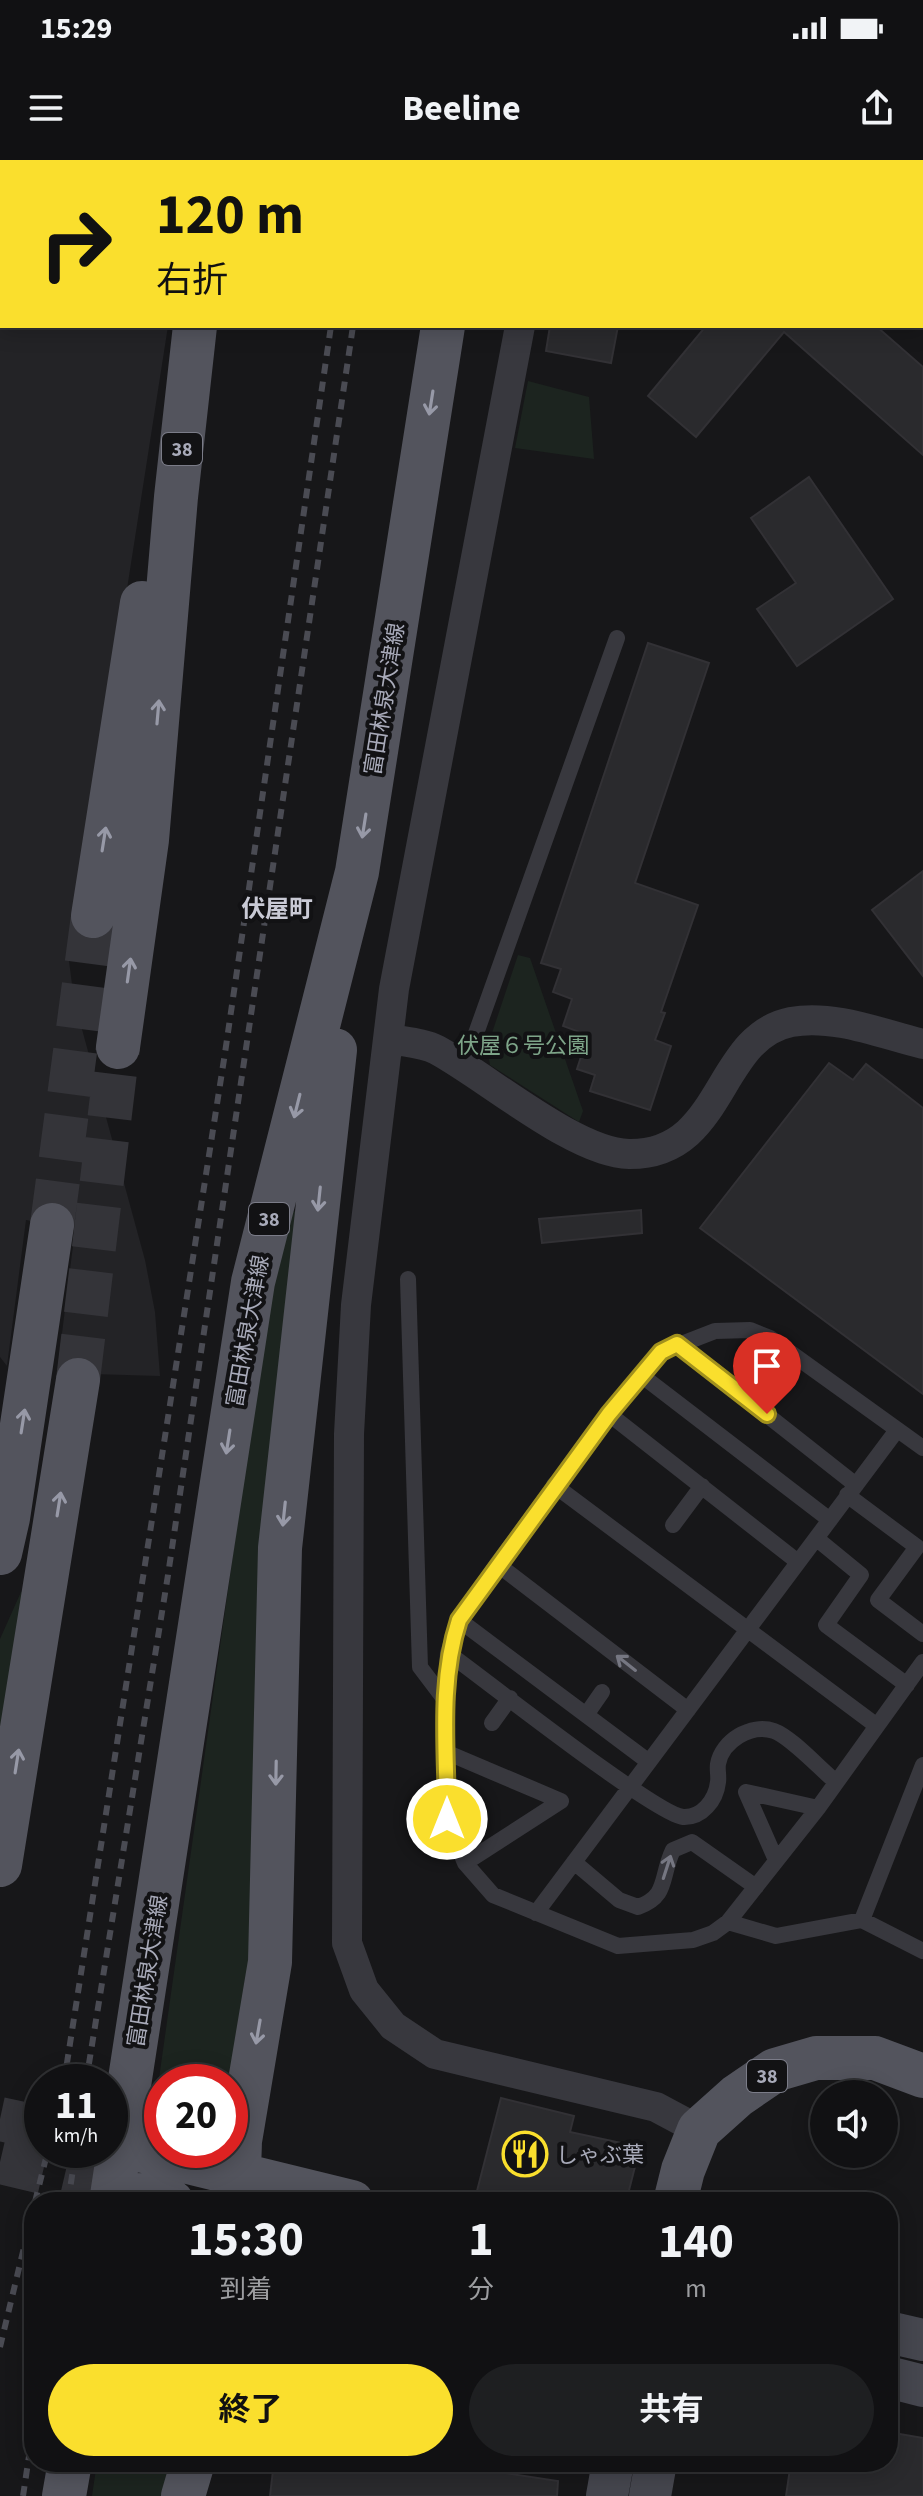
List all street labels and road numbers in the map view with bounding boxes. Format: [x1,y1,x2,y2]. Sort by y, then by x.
road number: 38 [162,433,202,465]
street label: 富田林泉大津線 [357,621,413,778]
road number: 38 [249,1203,289,1235]
street label: 富田林泉大津線 [219,1253,277,1410]
street label: 富田林泉大津線 [120,1893,176,2050]
road number: 38 [747,2060,787,2092]

